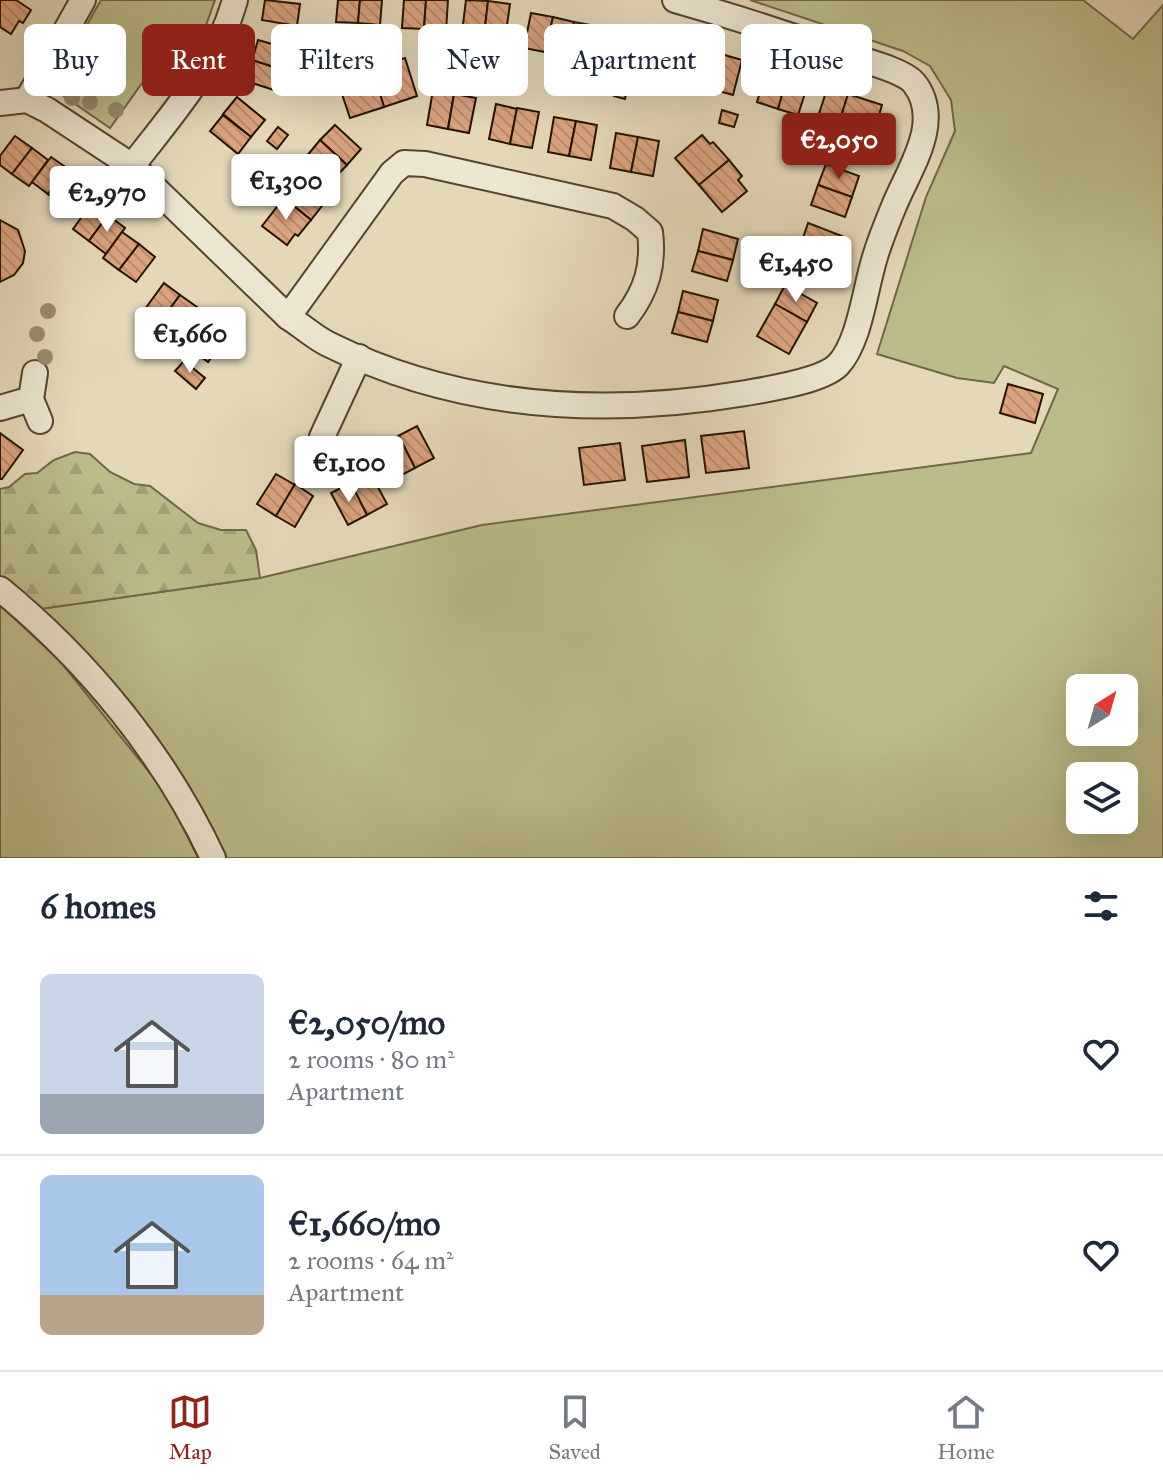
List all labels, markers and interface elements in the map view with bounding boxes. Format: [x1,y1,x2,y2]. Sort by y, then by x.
chip: Buy [24,24,126,96]
chip: Rent [142,24,255,96]
chip: Filters [271,24,402,96]
chip: New [418,24,528,96]
chip: Apartment [544,24,725,96]
chip: House [741,24,872,96]
pin: €2,050 [774,113,904,181]
text: €2,050 [800,123,878,155]
pin: €1,300 [221,154,351,222]
text: €1,300 [249,164,323,196]
pin: €2,970 [42,166,172,234]
text: €2,970 [68,176,146,208]
pin: €1,450 [731,236,861,304]
text: €1,450 [759,246,833,278]
pin: €1,660 [125,307,255,375]
text: €1,660 [153,317,227,349]
pin: €1,100 [284,436,414,504]
text: €1,100 [312,446,386,478]
north arrow [1066,674,1138,746]
map controls [1066,674,1138,834]
button: layers [1066,762,1138,834]
icon: filters [1079,884,1123,928]
text: 6 homes [40,886,156,927]
text: €2,050/mo [288,1002,445,1043]
icon: home [104,1006,200,1102]
icon: heart [1079,1032,1123,1076]
text: 2 rooms · 80 m² [288,1043,455,1075]
text: Apartment [288,1075,404,1107]
text: €1,660/mo [288,1203,440,1244]
icon: home [104,1207,200,1303]
icon: heart [1079,1233,1123,1277]
text: 2 rooms · 64 m² [288,1244,454,1276]
text: Apartment [288,1276,404,1308]
tab: Map [168,1390,212,1465]
tab: Saved [549,1390,601,1465]
tab: Home [937,1390,995,1465]

